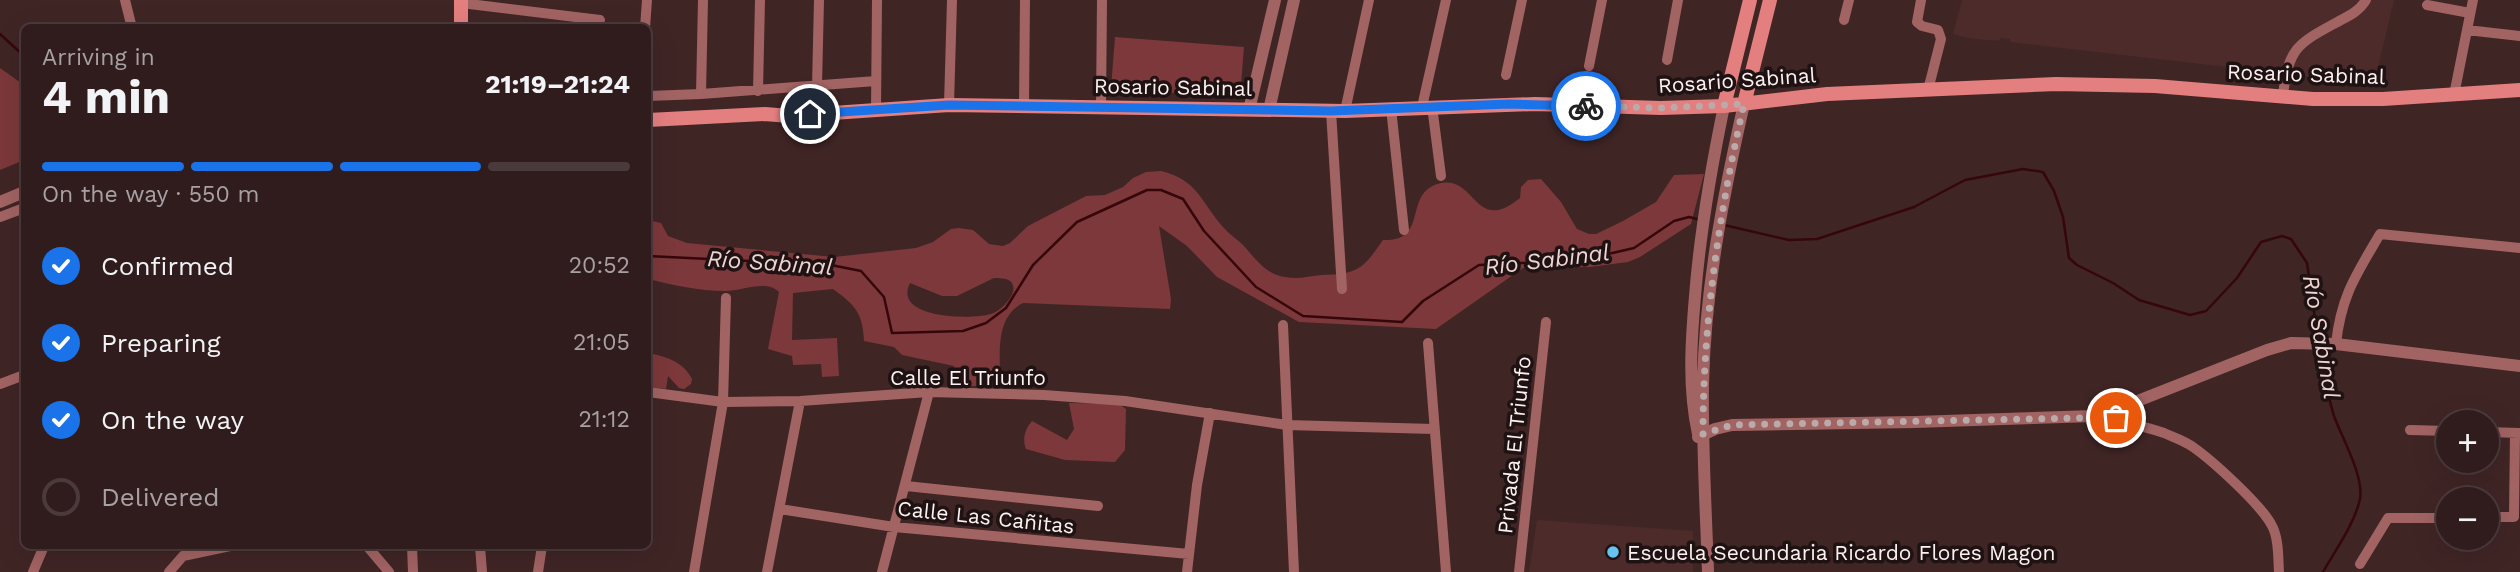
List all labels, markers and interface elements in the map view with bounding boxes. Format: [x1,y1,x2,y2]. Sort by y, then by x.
text: Arriving in [42,44,155,71]
street label: Rosario Sabinal [2226,59,2386,89]
street label: Rosario Sabinal [1657,62,1817,98]
text: 21:19–21:24 [485,69,630,99]
text: 4 min [42,70,170,124]
courier [1551,71,1621,141]
street label: Rosario Sabinal [1094,73,1253,101]
pin [780,84,840,144]
icon: bike [1567,87,1605,125]
icon: home [791,95,829,133]
text: On the way · 550 m [42,181,260,208]
water label: Río Sabinal [1483,239,1611,281]
water label: Río Sabinal [706,245,834,281]
icon: check [42,247,80,285]
text: Confirmed [101,251,234,281]
text: 20:52 [569,252,630,279]
water label: Río Sabinal [2297,273,2345,401]
icon: check [42,324,80,362]
text: Preparing [101,328,221,358]
text: 21:05 [573,329,630,356]
street label: Privada El Triunfo [1492,355,1536,535]
street label: Calle El Triunfo [890,365,1046,390]
pin [2086,388,2146,448]
icon: bag [2097,399,2135,437]
icon: check [42,401,80,439]
text: On the way [101,405,244,435]
text: 21:12 [578,406,630,433]
map controls [2436,410,2499,550]
button: + [2436,410,2499,473]
text: Delivered [101,482,220,512]
button: − [2436,487,2499,550]
street label: Calle Las Cañitas [896,495,1076,539]
place label: Escuela Secundaria Ricardo Flores Magon [1627,540,2055,565]
marker: Escuela Secundaria Ricardo Flores Magon [1605,544,1621,560]

